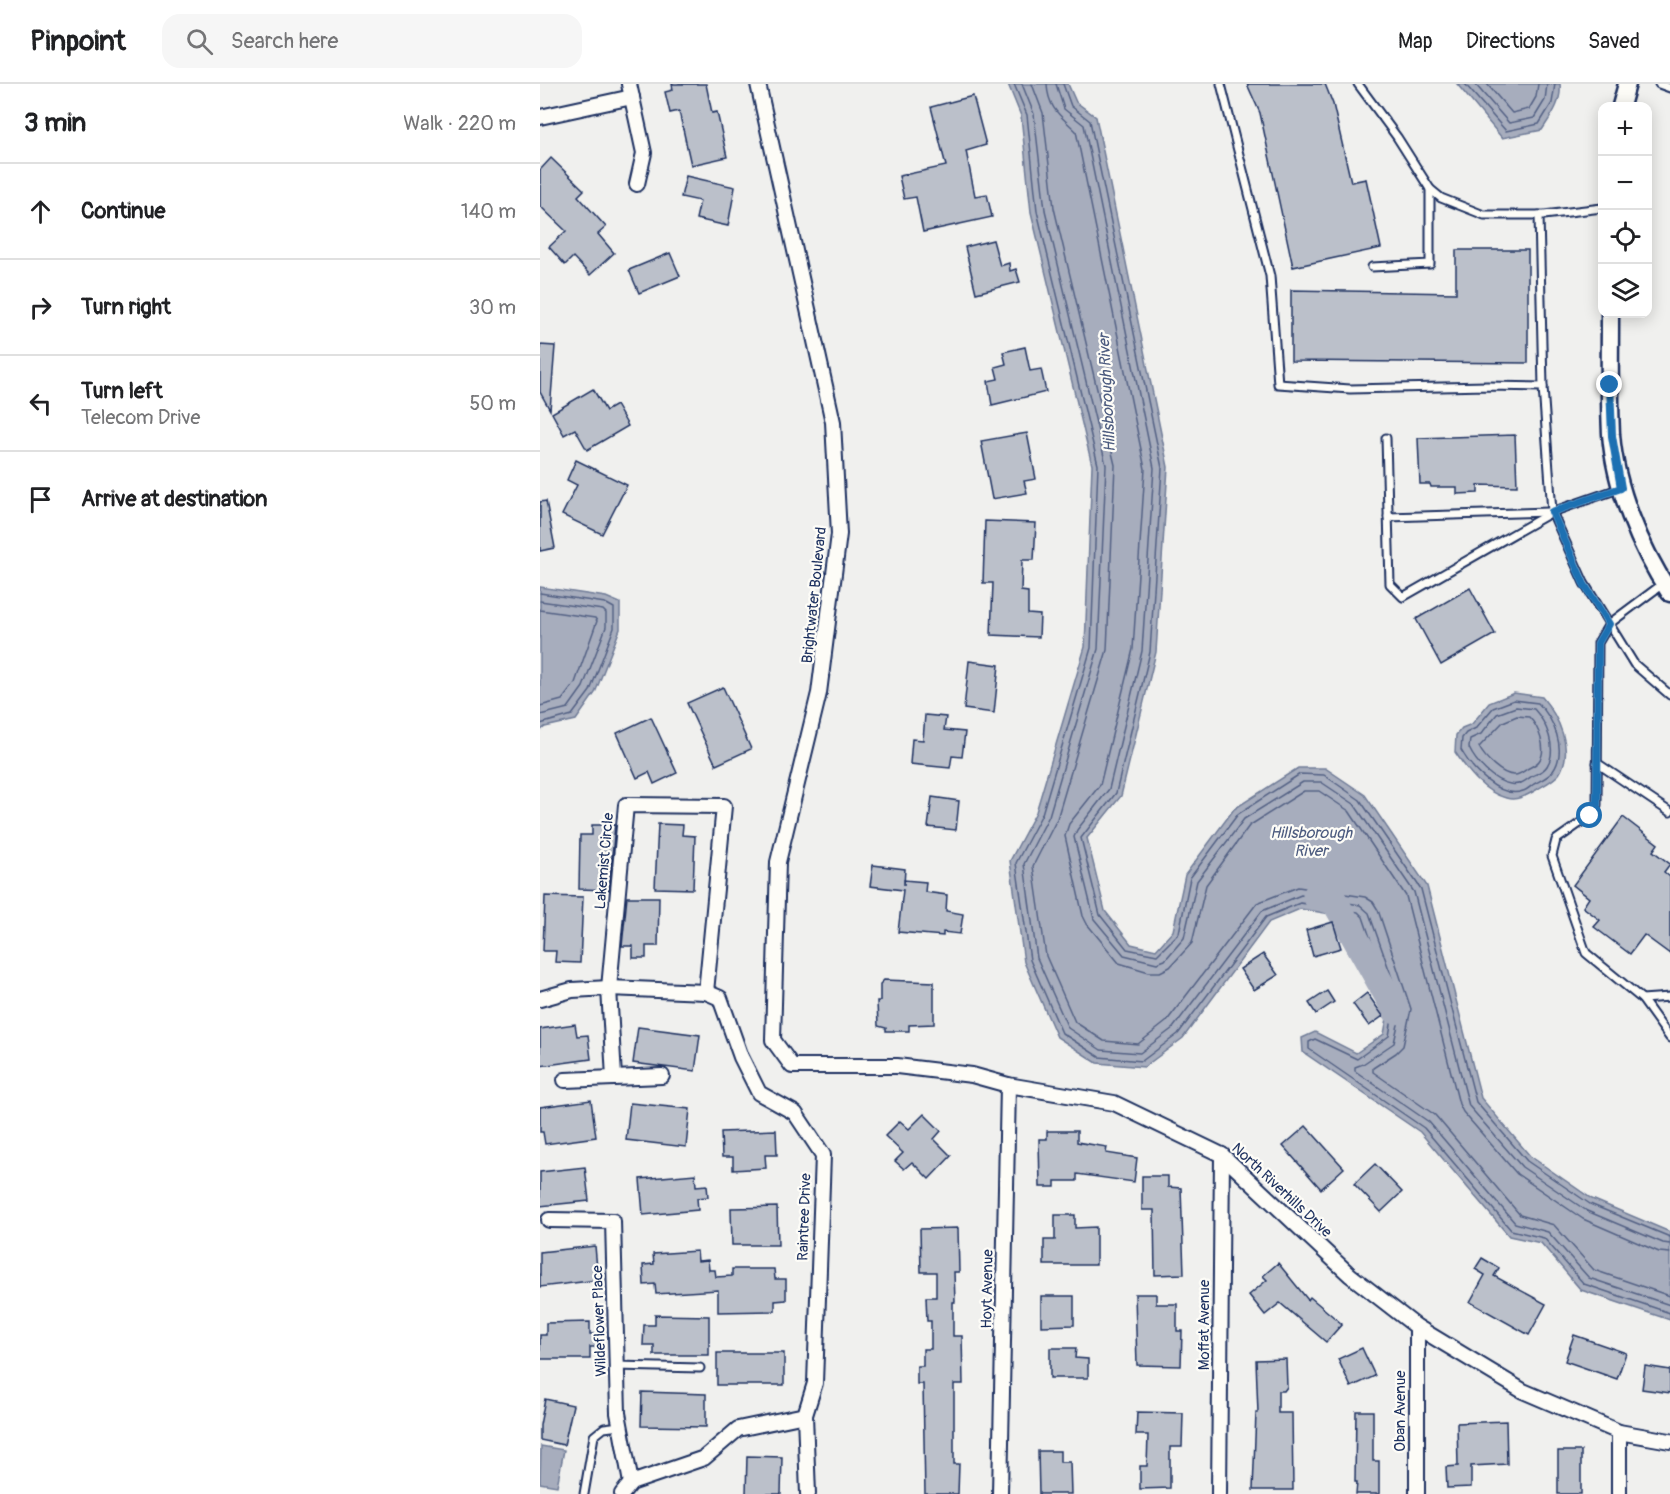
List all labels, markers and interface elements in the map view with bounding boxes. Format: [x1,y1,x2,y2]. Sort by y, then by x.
search box [162,14,582,68]
text: Pinpoint [30,24,126,59]
icon: search [183,25,216,58]
text: Search here [231,27,338,55]
text: Map [1398,28,1433,55]
text: Directions [1466,28,1555,55]
text: Saved [1588,28,1640,55]
map controls [1598,102,1652,318]
button: + [1598,102,1652,156]
text: 3 min [24,107,86,139]
text: Walk · 220 m [403,111,516,136]
button: − [1598,156,1652,210]
icon: ahead [24,195,57,228]
text: Continue [81,197,165,225]
text: 140 m [461,199,516,224]
button: locate [1598,210,1652,264]
button: layers [1598,264,1652,318]
icon: right [24,291,57,324]
text: Turn right [81,293,171,321]
text: 30 m [469,295,516,320]
water label: Hillsborough River [1094,331,1120,453]
route end [1596,371,1622,397]
text: Turn left [81,377,163,405]
icon: left [24,387,57,420]
text: 50 m [469,391,516,416]
text: Telecom Drive [81,405,200,430]
icon: arrive [24,483,57,516]
text: Arrive at destination [81,485,267,513]
street label: Brightwater Boulevard [798,526,831,664]
route start [1576,802,1602,828]
street label: Lakemist Circle [591,811,618,910]
water label: Hillsborough River [1270,823,1353,861]
street label: North Riverhills Drive [1228,1139,1336,1242]
street label: Raintree Drive [793,1172,816,1261]
street label: Hoyt Avenue [977,1249,998,1329]
street label: Wildeflower Place [588,1264,611,1377]
street label: Moffat Avenue [1195,1279,1214,1370]
street label: Oban Avenue [1391,1370,1410,1452]

